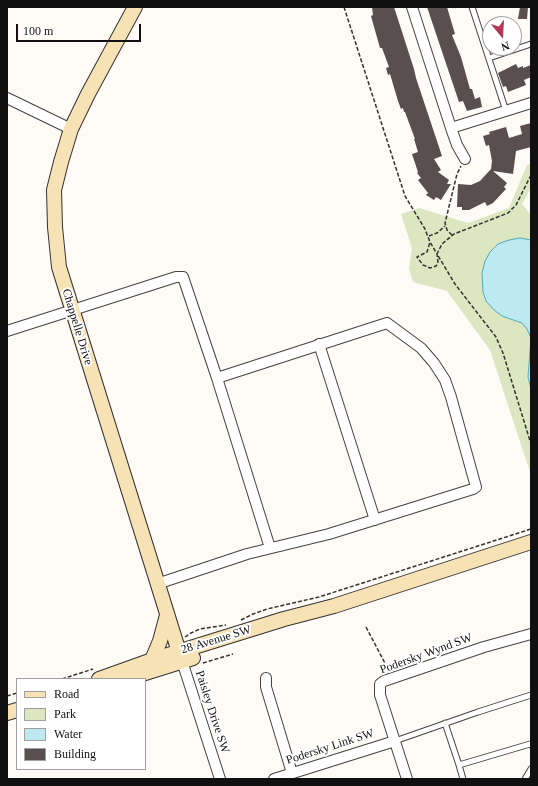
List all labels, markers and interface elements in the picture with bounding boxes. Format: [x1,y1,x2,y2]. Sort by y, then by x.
scale bar [18,16,143,42]
north arrow [482,16,522,56]
text: 100 m [23,24,53,38]
text: N [500,40,511,53]
street label: Chappelle Drive [59,287,95,367]
street label: 28 Avenue SW [179,623,253,657]
street label: Podersky Wynd SW [378,631,474,677]
street label: Paisley Drive SW [192,669,232,755]
legend [16,678,146,770]
text: Road [54,687,79,701]
text: Park [54,707,76,721]
street label: Podersky Link SW [284,726,376,768]
text: Water [54,727,82,741]
text: Building [54,747,96,761]

